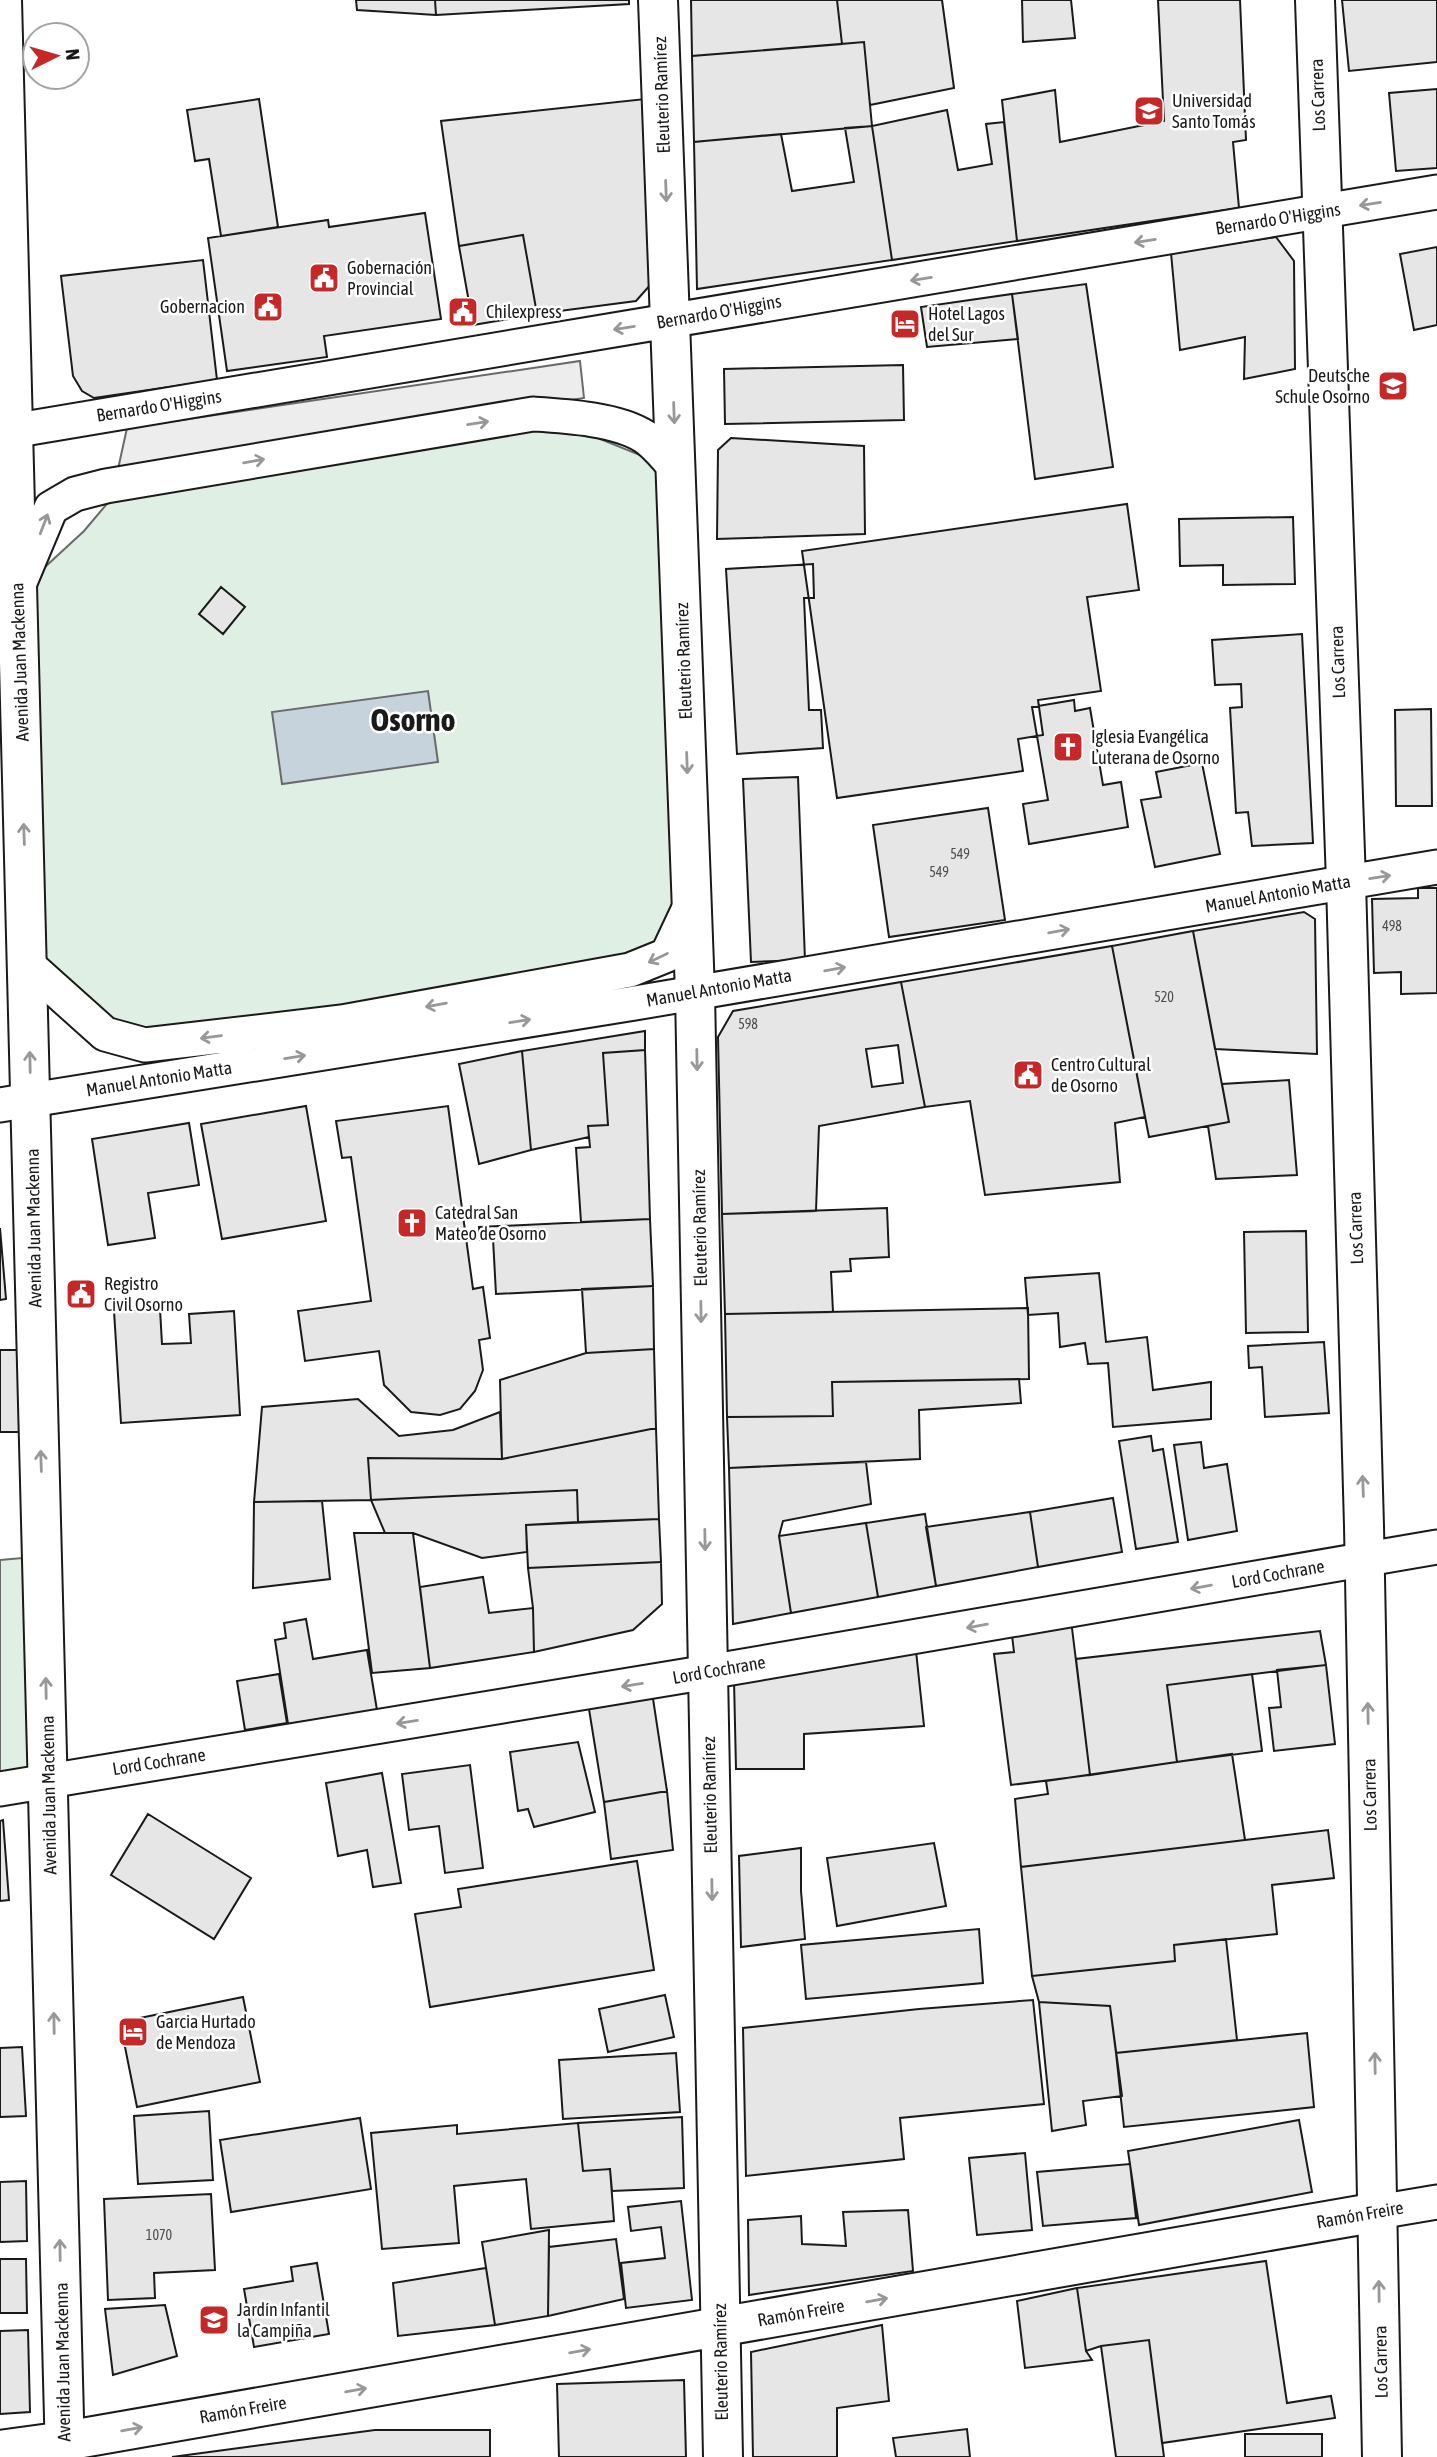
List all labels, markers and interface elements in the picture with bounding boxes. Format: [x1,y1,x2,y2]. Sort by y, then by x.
north arrow [21,21,91,91]
street label: Eleuterio Ramírez [649,36,674,154]
text: N [61,48,84,61]
street label: Los Carrera [1306,58,1329,132]
place label: Universidad Santo Tomás [1172,90,1256,132]
school or university icon: Universidad Santo Tomás [1132,94,1166,128]
one-way arrow [659,179,672,202]
street label: Bernardo O'Higgins [1214,198,1342,239]
one-way arrow [1359,198,1382,211]
one-way arrow [1134,235,1157,248]
place label: Gobernación Provincial [347,257,432,299]
public building icon: Gobernación Provincial [307,261,341,295]
one-way arrow [910,273,933,286]
public building icon: Gobernacion [251,290,285,324]
street label: Bernardo O'Higgins [655,290,783,333]
public building icon: Chilexpress [446,295,480,329]
place label: Gobernacion [160,296,245,317]
place label: Chilexpress [486,301,562,322]
place label: Hotel Lagos del Sur [928,303,1005,345]
hotel icon: Hotel Lagos del Sur [888,307,922,341]
one-way arrow [613,322,636,335]
place label: Deutsche Schule Osorno [1275,365,1370,407]
school or university icon: Deutsche Schule Osorno [1376,369,1410,403]
street label: Bernardo O'Higgins [95,385,223,426]
one-way arrow [668,401,681,424]
one-way arrow [466,416,489,429]
one-way arrow [242,453,265,467]
one-way arrow [39,514,52,535]
street label: Avenida Juan Mackenna [6,582,33,742]
street label: Eleuterio Ramírez [671,602,696,720]
street label: Los Carrera [1326,625,1349,699]
district label: Osorno [370,701,456,738]
place label: Iglesia Evangélica Luterana de Osorno [1091,726,1220,768]
church icon: Iglesia Evangélica Luterana de Osorno [1051,730,1085,764]
one-way arrow [681,751,694,774]
one-way arrow [18,823,31,846]
house number: 549 [950,846,970,862]
house number: 549 [929,864,949,880]
street label: Manuel Antonio Matta [1204,870,1352,917]
one-way arrow [1368,870,1391,883]
house number: 498 [1382,918,1402,934]
one-way arrow [1047,924,1070,937]
one-way arrow [648,952,668,966]
one-way arrow [823,961,846,975]
street label: Manuel Antonio Matta [645,964,793,1011]
house number: 520 [1154,989,1174,1005]
one-way arrow [425,999,448,1012]
one-way arrow [508,1014,531,1027]
house number: 598 [738,1016,758,1032]
one-way arrow [200,1031,223,1044]
one-way arrow [690,1048,703,1071]
one-way arrow [23,1050,37,1073]
one-way arrow [283,1050,306,1063]
place label: Centro Cultural de Osorno [1051,1054,1151,1096]
street label: Manuel Antonio Matta [85,1057,233,1100]
public building icon: Centro Cultural de Osorno [1011,1058,1045,1092]
street label: Avenida Juan Mackenna [22,1148,45,1308]
street label: Eleuterio Ramírez [688,1169,711,1287]
street label: Los Carrera [1344,1191,1367,1265]
place label: Catedral San Mateo de Osorno [435,1202,546,1244]
church icon: Catedral San Mateo de Osorno [395,1206,429,1240]
place label: Registro Civil Osorno [104,1273,183,1315]
public building icon: Registro Civil Osorno [64,1277,98,1311]
one-way arrow [694,1300,708,1323]
one-way arrow [34,1449,47,1472]
one-way arrow [1356,1475,1369,1498]
one-way arrow [699,1528,712,1551]
street label: Lord Cochrane [1230,1555,1326,1592]
one-way arrow [1190,1581,1213,1594]
one-way arrow [966,1620,988,1633]
street label: Lord Cochrane [671,1651,767,1688]
one-way arrow [40,1677,53,1700]
one-way arrow [621,1679,643,1692]
one-way arrow [1361,1702,1375,1725]
street label: Avenida Juan Mackenna [37,1715,60,1875]
one-way arrow [396,1716,419,1729]
street label: Eleuterio Ramírez [698,1736,721,1854]
street label: Lord Cochrane [111,1744,207,1779]
street label: Los Carrera [1358,1758,1381,1832]
one-way arrow [705,1878,719,1901]
place label: Garcia Hurtado de Mendoza [156,2011,256,2053]
one-way arrow [48,2012,61,2035]
hotel icon: Garcia Hurtado de Mendoza [116,2015,150,2049]
one-way arrow [1369,2052,1382,2075]
street label: Ramón Freire [1315,2197,1405,2232]
house number: 1070 [146,2227,173,2243]
one-way arrow [53,2239,67,2262]
one-way arrow [1373,2280,1386,2303]
street label: Avenida Juan Mackenna [51,2282,74,2442]
one-way arrow [865,2292,888,2306]
street label: Ramón Freire [756,2295,846,2330]
place label: Jardín Infantil la Campiña [237,2299,330,2341]
school or university icon: Jardín Infantil la Campiña [197,2303,231,2337]
street label: Eleuterio Ramírez [709,2303,732,2421]
street label: Los Carrera [1369,2325,1392,2399]
one-way arrow [568,2344,591,2357]
one-way arrow [344,2383,367,2396]
street label: Ramón Freire [198,2392,288,2427]
one-way arrow [120,2422,143,2435]

